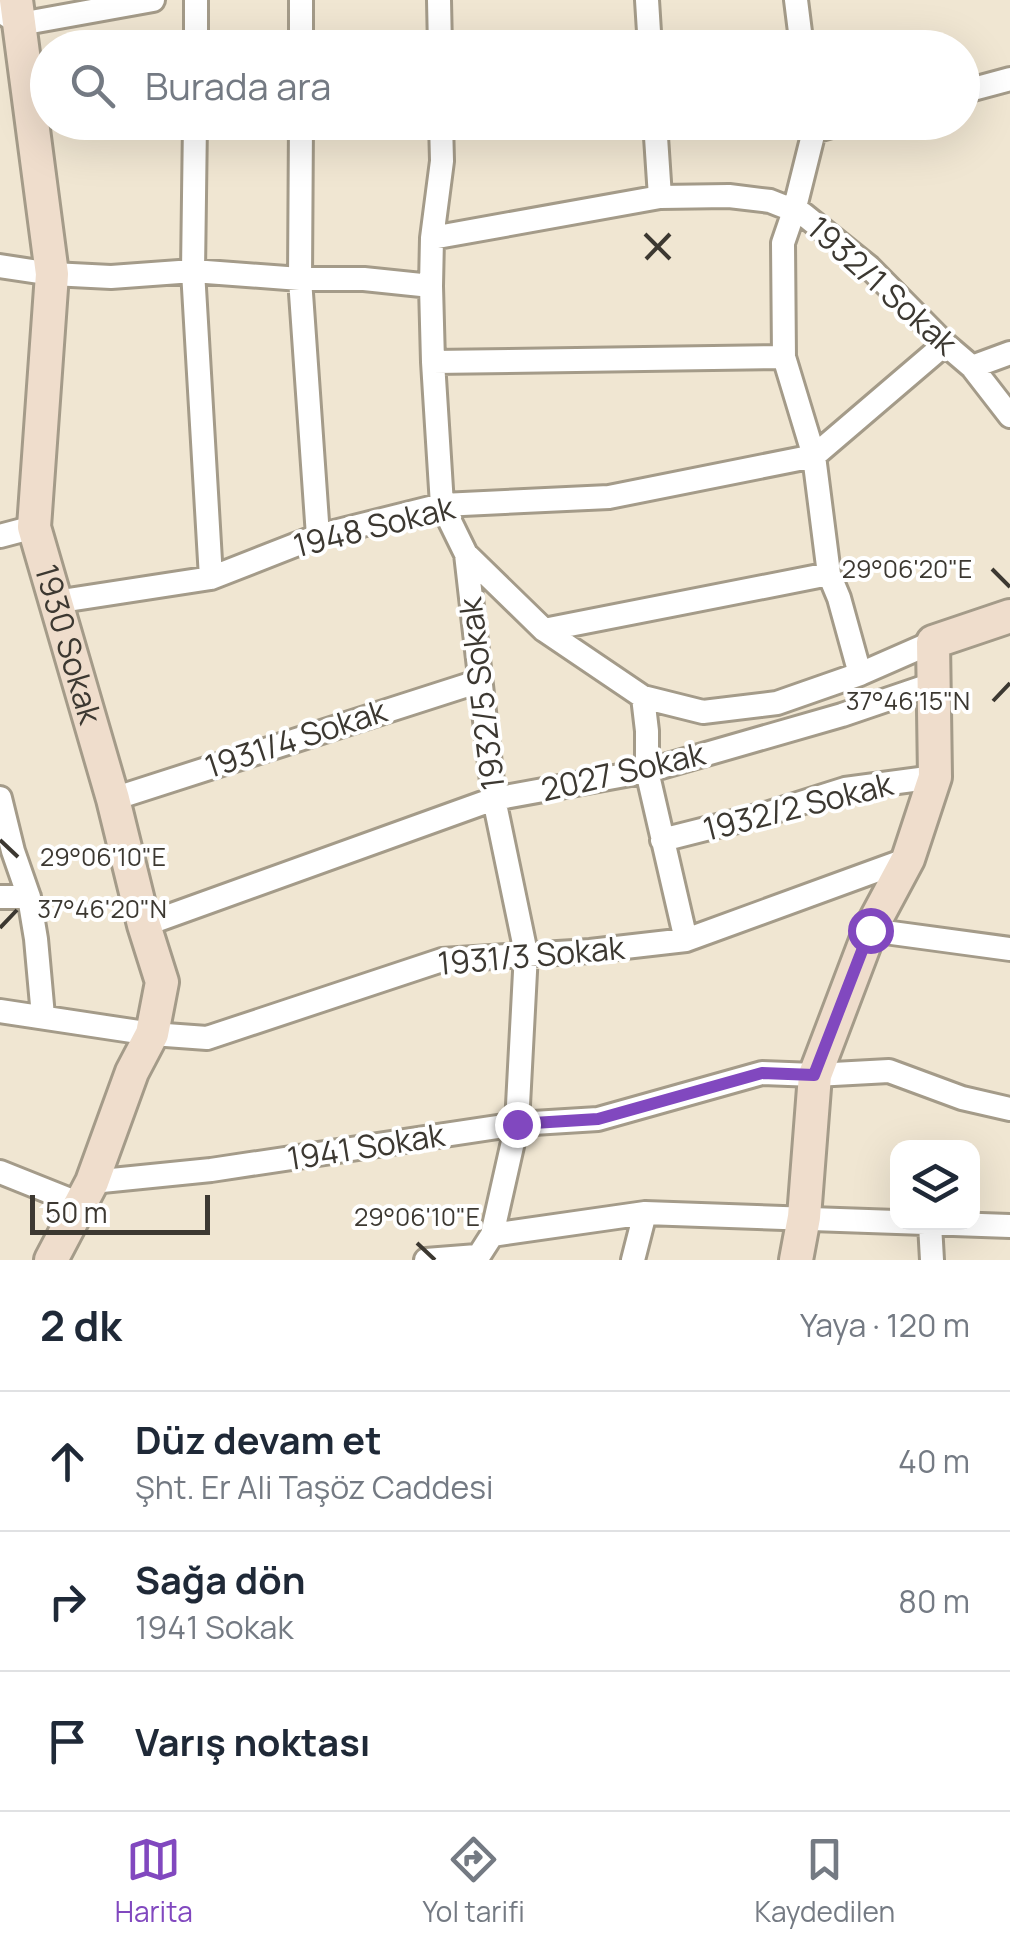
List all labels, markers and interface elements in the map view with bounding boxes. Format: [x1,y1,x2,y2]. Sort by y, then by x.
search box [30,30,980,140]
icon: search [65,58,120,113]
text: Burada ara [145,59,331,111]
street label: 1932/1 Sokak [798,206,968,365]
street label: 1948 Sokak [289,485,460,567]
text: 29°06'20"E [842,551,972,586]
street label: 1930 Sokak [25,559,113,730]
street label: 1932/5 Sokak [447,594,515,793]
text: 37°46'15"N [846,683,970,718]
street label: 1931/4 Sokak [199,688,393,788]
street label: 2027 Sokak [537,731,710,811]
street label: 1932/2 Sokak [699,761,898,851]
text: 29°06'10"E [40,839,166,874]
text: 37°46'20"N [37,891,167,926]
route start [848,908,894,954]
street label: 1931/3 Sokak [436,925,627,985]
route end [495,1102,541,1148]
street label: 1941 Sokak [284,1112,449,1180]
map controls [890,1140,980,1230]
button: layers [890,1140,980,1230]
scale bar [30,1190,210,1234]
text: 50 m [45,1193,108,1231]
text: 29°06'10"E [354,1199,480,1234]
text: 2 dk [40,1296,122,1354]
text: Yaya · 120 m [800,1303,970,1347]
text: Düz devam et [135,1413,382,1465]
icon: ahead [40,1434,95,1489]
text: 40 m [898,1439,970,1483]
text: Şht. Er Ali Taşöz Caddesi [135,1465,493,1509]
text: Sağa dön [135,1553,305,1605]
icon: right [40,1574,95,1629]
text: 80 m [898,1579,970,1623]
text: 1941 Sokak [135,1605,293,1649]
icon: arrive [40,1714,95,1769]
text: Varış noktası [135,1715,370,1767]
tab: Harita [115,1832,193,1930]
tab: Yol tarifi [423,1832,525,1930]
tab: Kaydedilen [754,1832,895,1930]

